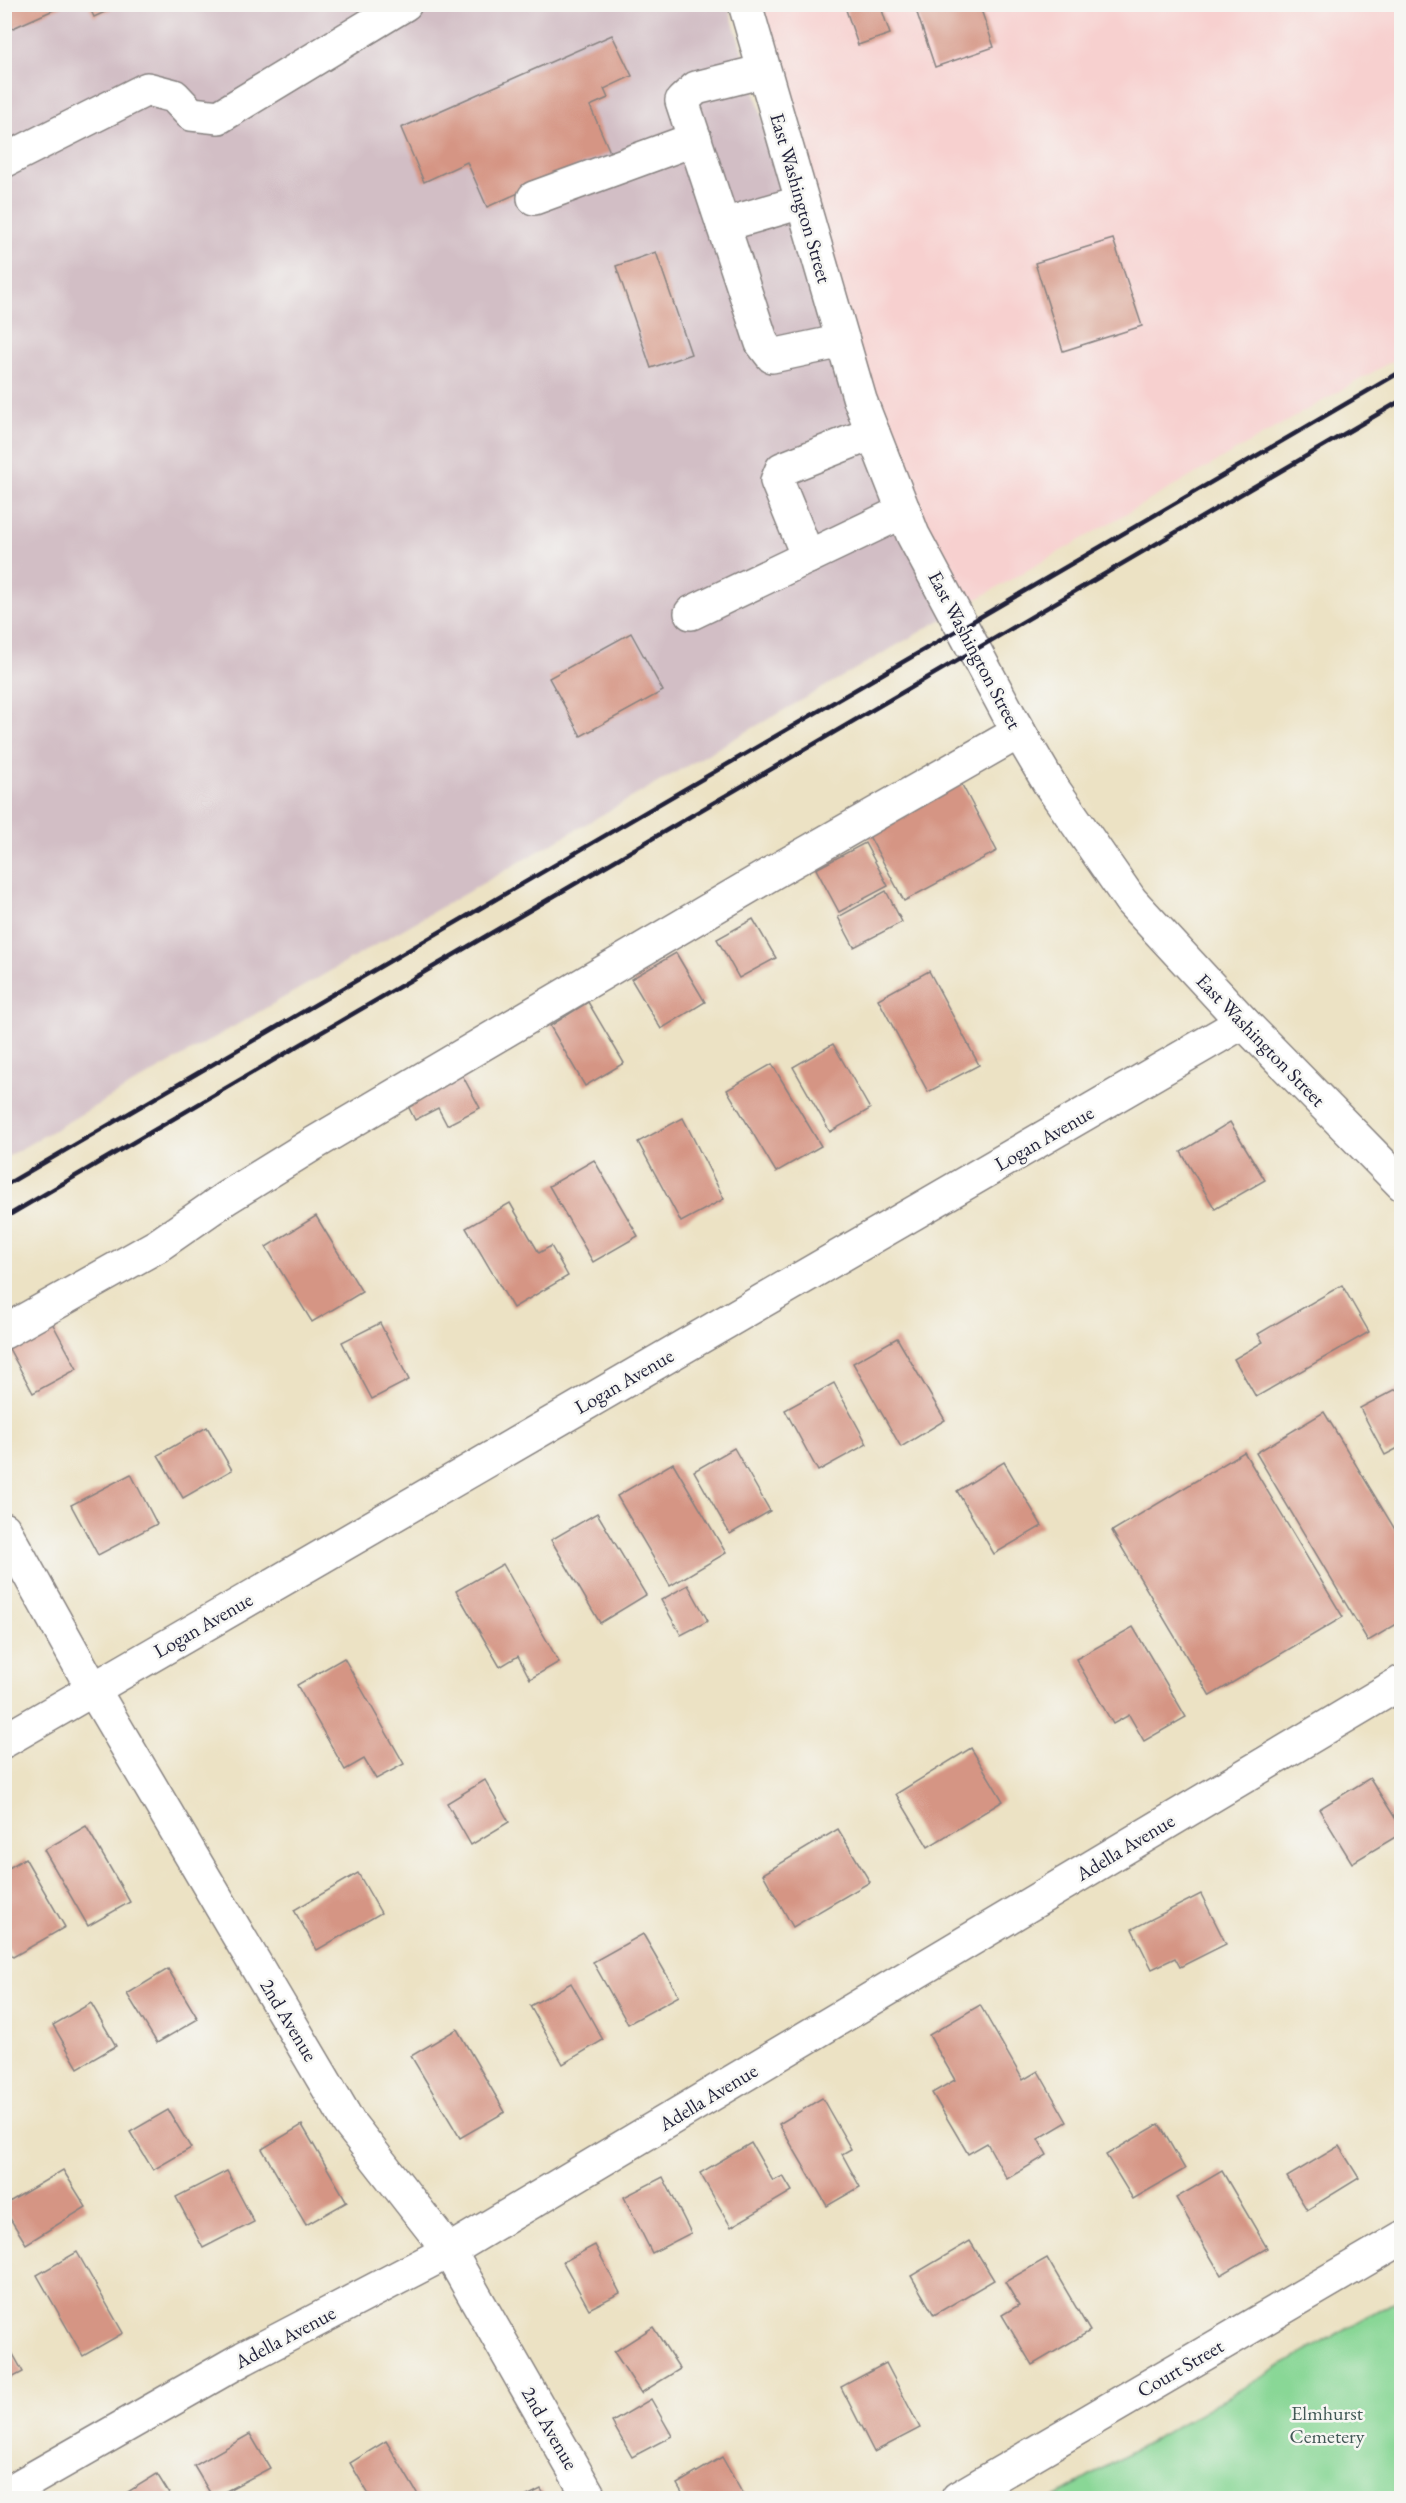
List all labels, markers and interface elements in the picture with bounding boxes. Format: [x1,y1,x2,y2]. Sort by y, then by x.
street label: East Washington Street [764,110,838,287]
street label: East Washington Street [922,566,1028,734]
street label: East Washington Street [1191,968,1332,1113]
street label: Logan Avenue [990,1099,1098,1177]
street label: Logan Avenue [570,1342,678,1420]
street label: Logan Avenue [149,1586,257,1664]
street label: Adella Avenue [1070,1807,1179,1887]
street label: 2nd Avenue [254,1974,324,2066]
street label: Adella Avenue [653,2057,762,2137]
street label: Adella Avenue [229,2299,340,2375]
street label: Court Street [1132,2332,1228,2403]
street label: 2nd Avenue [516,2382,584,2474]
park label: Elmhurst Cemetery [1290,2400,1365,2449]

